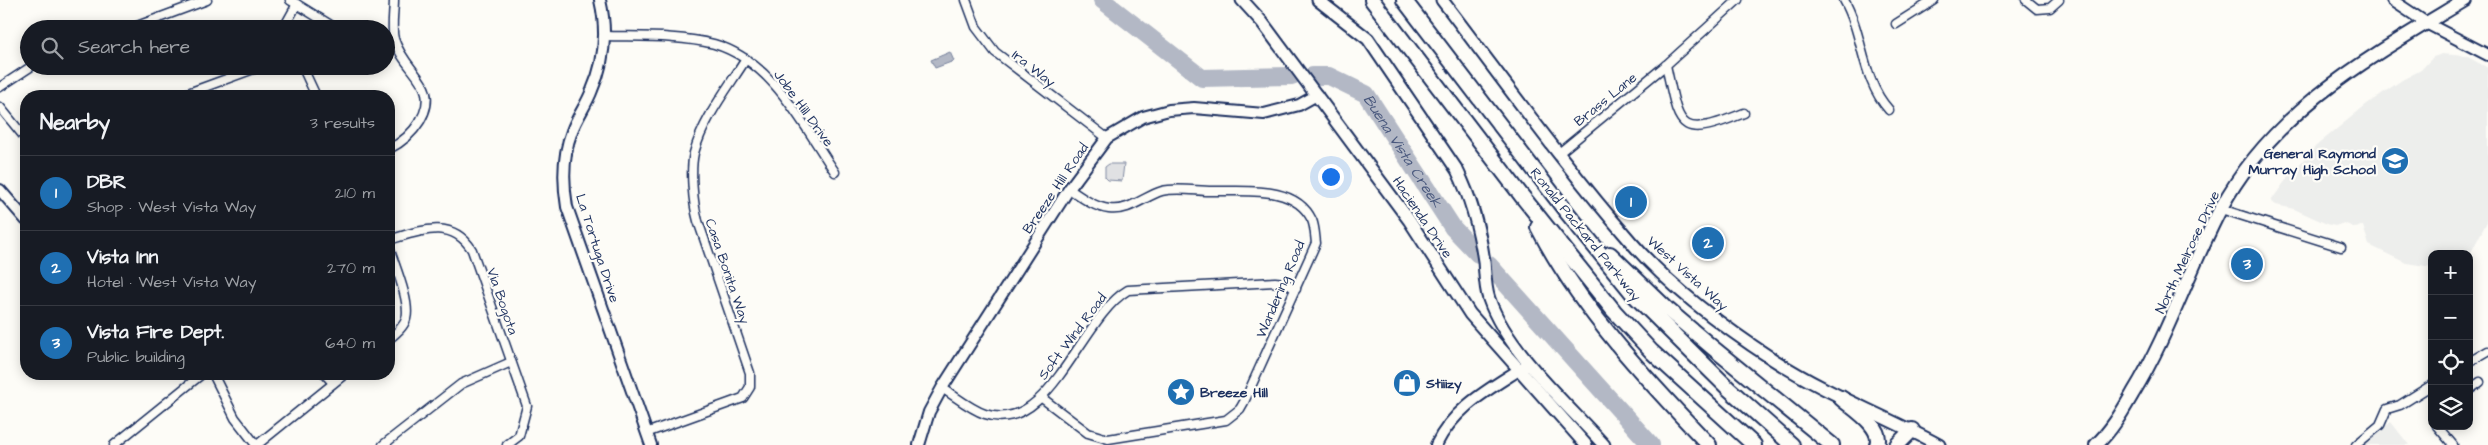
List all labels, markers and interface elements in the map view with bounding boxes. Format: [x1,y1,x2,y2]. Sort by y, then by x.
search box [20,20,395,75]
icon: search [38,34,66,62]
text: Search here [78,34,190,61]
street label: Ira Way [1007,45,1060,92]
street label: Jobe Hill Drive [768,66,838,151]
street label: Brass Lane [1570,68,1642,131]
water label: Buena Vista Creek [1358,91,1447,212]
text: Nearby [40,108,110,137]
text: 3 results [310,112,375,134]
street label: Breeze Hill Road [1018,139,1094,238]
place label: General Raymond Murray High School [2248,144,2377,181]
school or university icon: General Raymond Murray High School [2380,146,2410,176]
your location [1318,164,1344,190]
street label: Ronald Packard Parkway [1525,164,1646,306]
text: DBR [87,169,126,196]
street label: Hacienda Drive [1387,173,1457,263]
text: 1 [55,182,57,204]
text: 210 m [335,182,375,204]
pin: 1 [1615,183,1647,221]
street label: North Melrose Drive [2151,187,2225,317]
street label: La Tortuga Drive [570,191,624,306]
text: Shop · West Vista Way [87,196,256,218]
street label: Casa Bonita Way [700,216,755,327]
pin: 2 [1692,224,1724,262]
street label: West Vista Way [1642,232,1733,316]
street label: Wandering Road [1251,238,1310,341]
text: Vista Inn [87,244,158,271]
pin: 3 [2231,245,2263,283]
map controls [2428,250,2473,430]
button: + [2428,250,2473,295]
text: 2 [51,257,61,279]
text: 270 m [327,257,375,279]
street label: Via Bogota [481,265,523,337]
text: Hotel · West Vista Way [87,271,256,293]
street label: Soft Wind Road [1034,289,1112,384]
button: − [2428,295,2473,340]
text: Vista Fire Dept. [87,319,224,346]
text: 3 [52,332,60,354]
text: 640 m [325,332,375,354]
button: locate [2428,340,2473,385]
text: Public building [87,346,185,368]
shop icon: Stiiizy [1392,368,1422,398]
place label: Stiiizy [1425,374,1462,394]
place icon: Breeze Hill [1166,377,1196,407]
place label: Breeze Hill [1200,383,1269,403]
button: layers [2428,385,2473,430]

